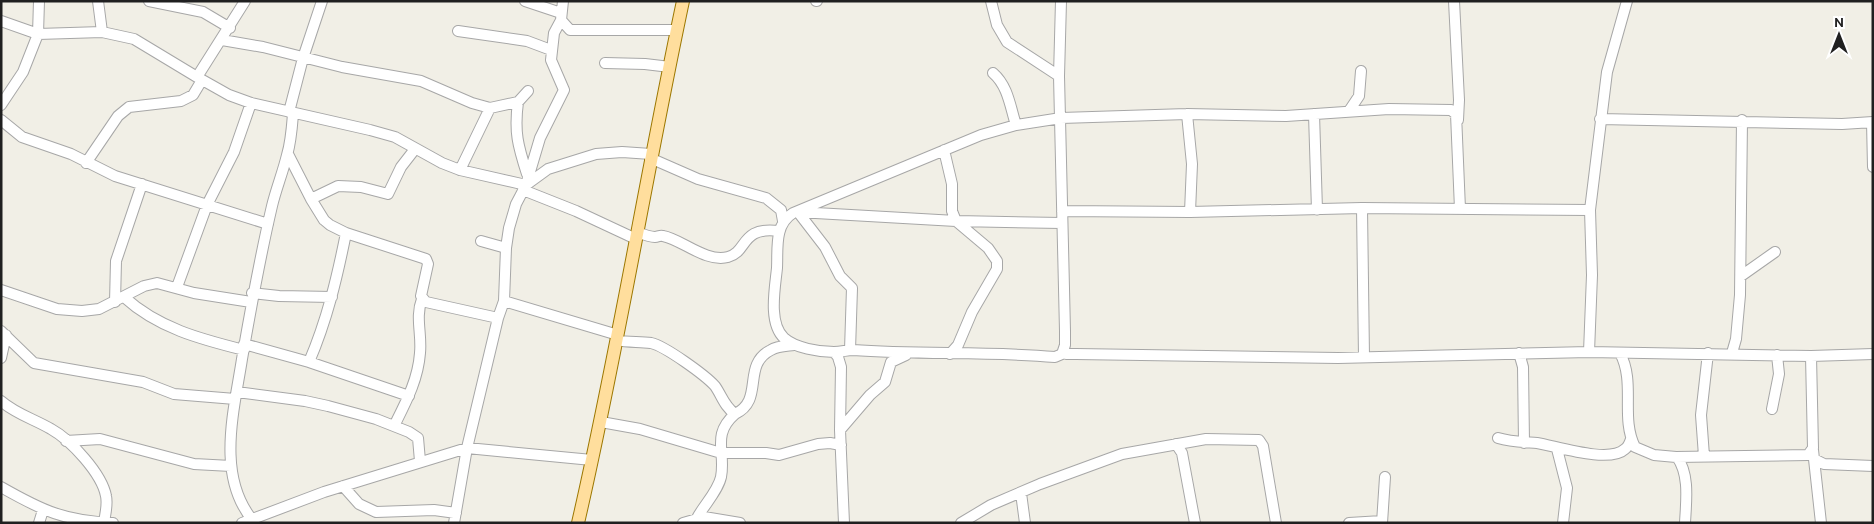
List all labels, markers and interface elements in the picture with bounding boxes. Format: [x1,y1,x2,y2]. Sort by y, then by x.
north arrow [1814,10,1864,60]
text: N [1834,15,1844,32]

